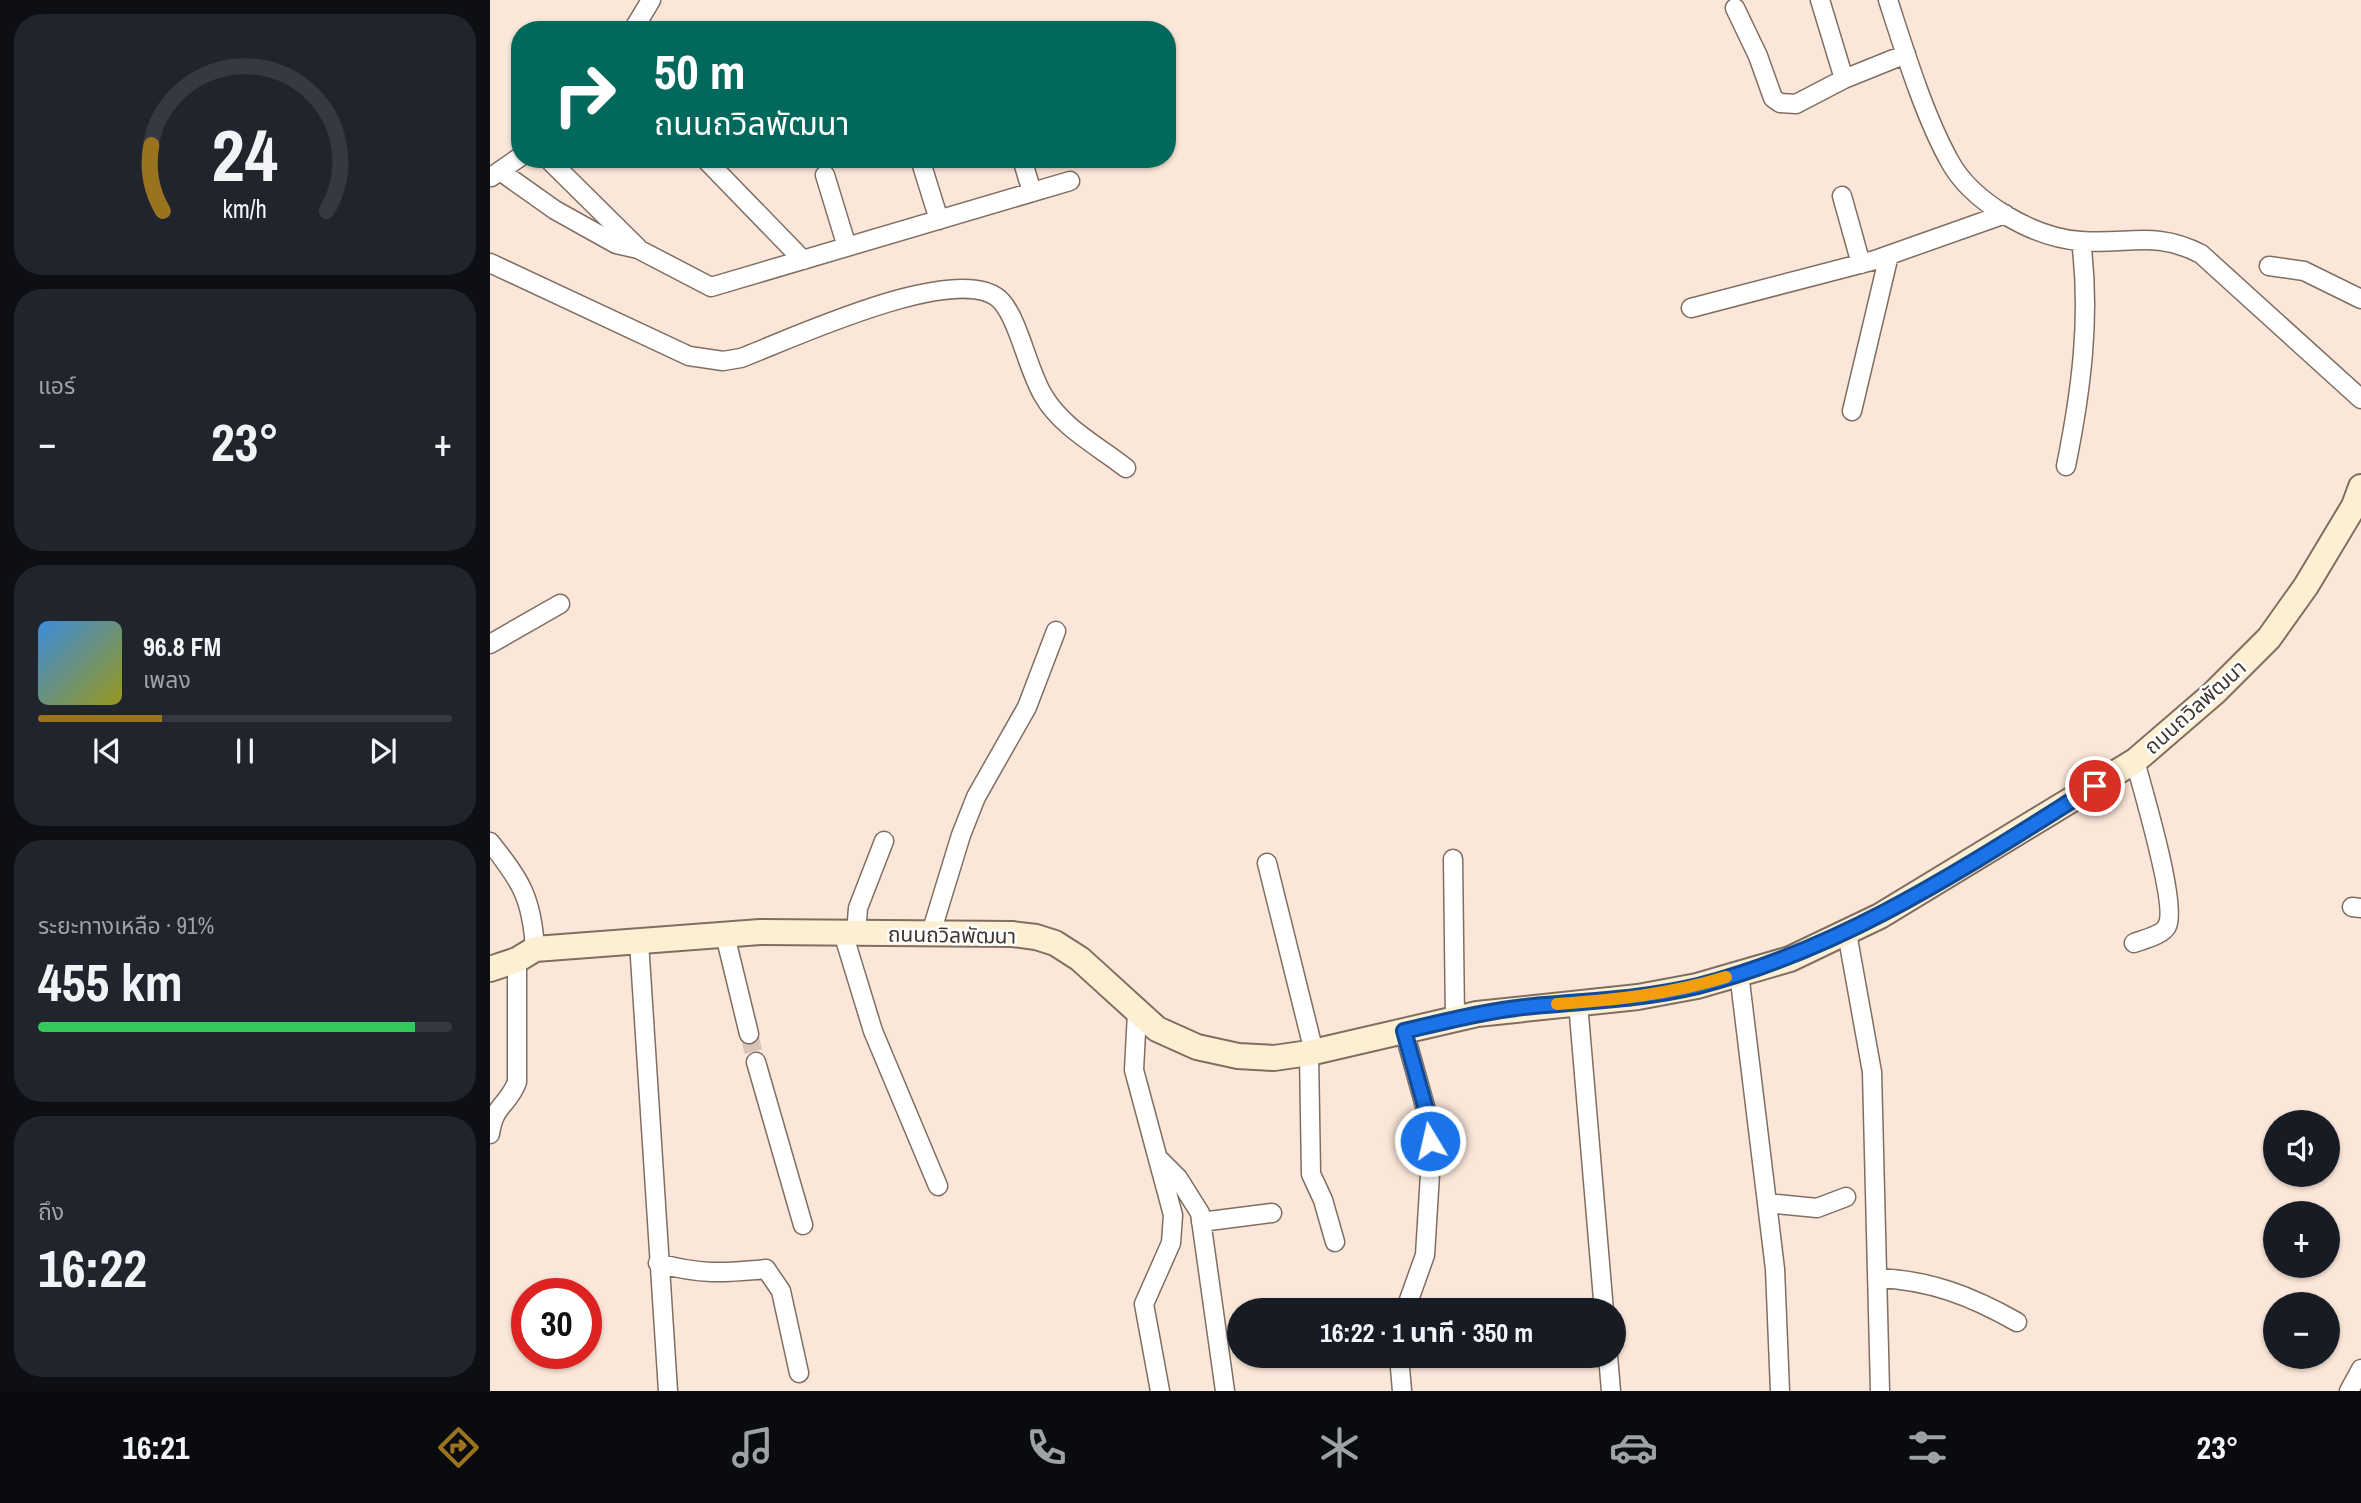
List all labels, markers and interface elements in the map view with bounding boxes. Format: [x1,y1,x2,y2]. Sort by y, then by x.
text: 50 m [654,38,746,104]
icon: right [539,49,630,140]
text: ถนนถวิลพัฒนา [654,102,850,145]
text: 24 [212,106,278,204]
text: km/h [223,192,267,226]
text: แอร์ [38,370,75,401]
text: 23° [211,407,279,477]
text: − [38,417,56,468]
text: + [434,417,452,468]
text: 96.8 FM [143,629,221,664]
street label: ถนนถวิลพัฒนา [2138,653,2252,761]
text: เพลง [143,664,191,695]
icon: previous [88,732,126,770]
icon: pause [226,732,264,770]
icon: next [364,732,402,770]
pin [2065,756,2125,816]
icon: arrive [2076,767,2114,805]
text: ระยะทางเหลือ · 91% [38,910,214,941]
street label: ถนนถวิลพัฒนา [888,919,1016,951]
text: 455 km [38,947,183,1017]
position arrow [1393,1104,1467,1178]
map controls [2263,1110,2340,1369]
button: sound [2263,1110,2340,1187]
text: ถึง [38,1196,64,1227]
button: + [2263,1201,2340,1278]
text: 16:22 [38,1233,147,1303]
speed limit sign: 30 [511,1278,602,1369]
button: − [2263,1292,2340,1369]
text: 16:22 · 1 นาที · 350 m [1320,1315,1533,1350]
icon: directions [434,1423,483,1472]
icon: music [728,1423,777,1472]
icon: phone [1022,1423,1071,1472]
icon: climate [1315,1423,1364,1472]
icon: car [1609,1423,1658,1472]
icon: filters [1903,1423,1952,1472]
text: 16:21 [122,1426,189,1469]
text: 23° [2197,1426,2239,1469]

